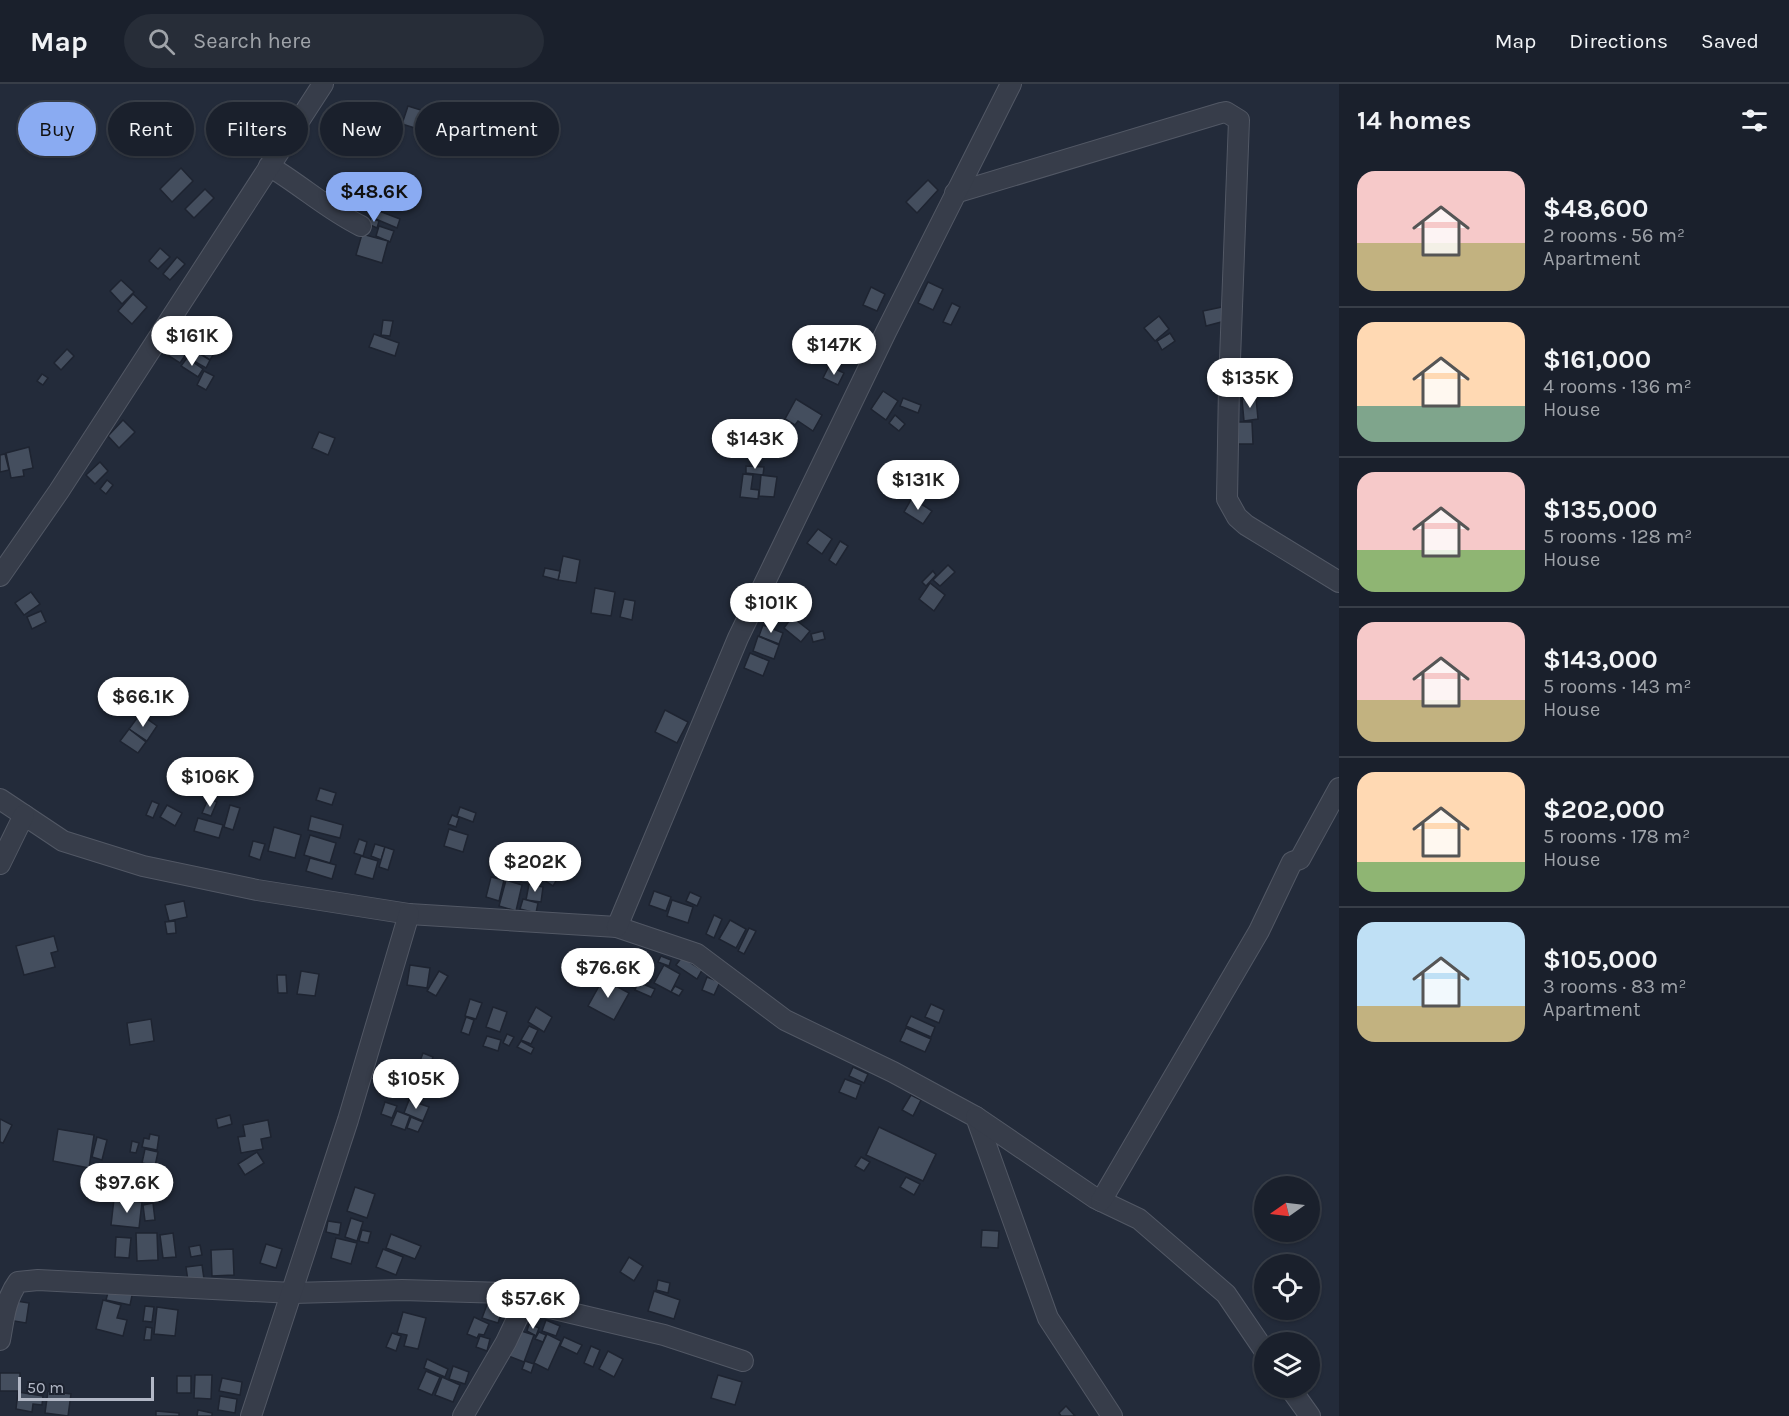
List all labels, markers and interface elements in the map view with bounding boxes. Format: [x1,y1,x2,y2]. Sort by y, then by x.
search box [124,14,544,68]
text: Map [30,25,88,58]
icon: search [145,25,178,58]
text: Search here [193,28,311,54]
text: Map [1495,29,1536,53]
text: Directions [1569,29,1668,53]
text: Saved [1701,29,1759,53]
chip: Buy [18,102,96,156]
chip: Rent [108,102,194,156]
chip: Filters [206,102,308,156]
chip: New [320,102,403,156]
chip: Apartment [415,102,559,156]
icon: filters [1738,104,1771,137]
text: 14 homes [1357,105,1471,136]
pin: $48.6K [325,172,423,223]
text: $48.6K [340,180,408,203]
text: $48,600 [1543,193,1648,224]
icon: home [1405,195,1477,267]
text: 2 rooms · 56 m² [1543,224,1685,247]
text: Apartment [1543,247,1641,270]
pin: $161K [150,316,234,367]
text: $161K [165,324,219,347]
pin: $147K [792,325,876,376]
text: $147K [806,333,862,356]
text: $161,000 [1543,344,1651,375]
icon: home [1405,346,1477,418]
pin: $135K [1208,358,1292,409]
text: $135K [1221,366,1279,389]
text: 4 rooms · 136 m² [1543,375,1692,398]
text: House [1543,398,1600,421]
pin: $143K [713,419,797,470]
text: $143K [726,427,784,450]
pin: $131K [876,460,960,511]
text: $131K [891,468,945,491]
text: $135,000 [1543,494,1657,525]
icon: home [1405,496,1477,568]
text: 5 rooms · 128 m² [1543,525,1692,548]
text: House [1543,548,1600,571]
pin: $101K [729,583,813,634]
text: $101K [744,591,798,614]
text: $143,000 [1543,644,1658,675]
icon: home [1405,646,1477,718]
text: 5 rooms · 143 m² [1543,675,1692,698]
pin: $66.1K [94,677,192,728]
text: $66.1K [112,685,174,708]
text: House [1543,698,1600,721]
pin: $106K [168,757,252,808]
text: $106K [181,765,239,788]
text: $202,000 [1543,794,1665,825]
icon: home [1405,796,1477,868]
text: 5 rooms · 178 m² [1543,825,1690,848]
pin: $202K [493,842,577,893]
text: House [1543,848,1600,871]
text: $202K [503,850,567,873]
text: $105,000 [1543,944,1658,975]
icon: home [1405,946,1477,1018]
pin: $76.6K [559,948,657,999]
text: $76.6K [575,956,641,979]
text: 3 rooms · 83 m² [1543,975,1687,998]
text: Apartment [1543,998,1641,1021]
pin: $105K [374,1059,458,1110]
text: $105K [387,1067,445,1090]
pin: $97.6K [78,1163,176,1214]
text: $97.6K [94,1171,160,1194]
north arrow [1254,1176,1320,1242]
map controls [1254,1176,1320,1398]
button: locate [1254,1254,1320,1320]
pin: $57.6K [484,1279,582,1330]
text: $57.6K [501,1287,565,1310]
button: layers [1254,1332,1320,1398]
scale bar [18,1374,154,1402]
text: 50 m [27,1378,64,1397]

